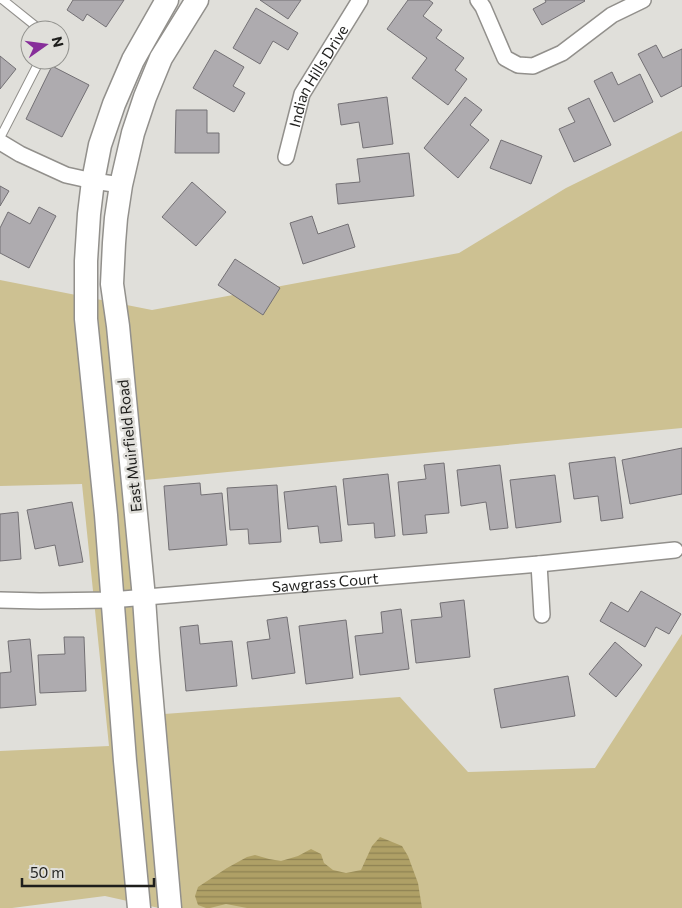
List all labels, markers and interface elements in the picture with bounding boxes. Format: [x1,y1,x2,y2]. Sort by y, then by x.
north arrow [20,20,70,70]
street label: Indian Hills Drive [285,21,352,129]
text: N [49,35,68,49]
street label: East Muirfield Road [113,379,145,513]
street label: Sawgrass Court [271,569,379,595]
scale bar [22,856,155,888]
text: 50 m [30,863,64,881]

